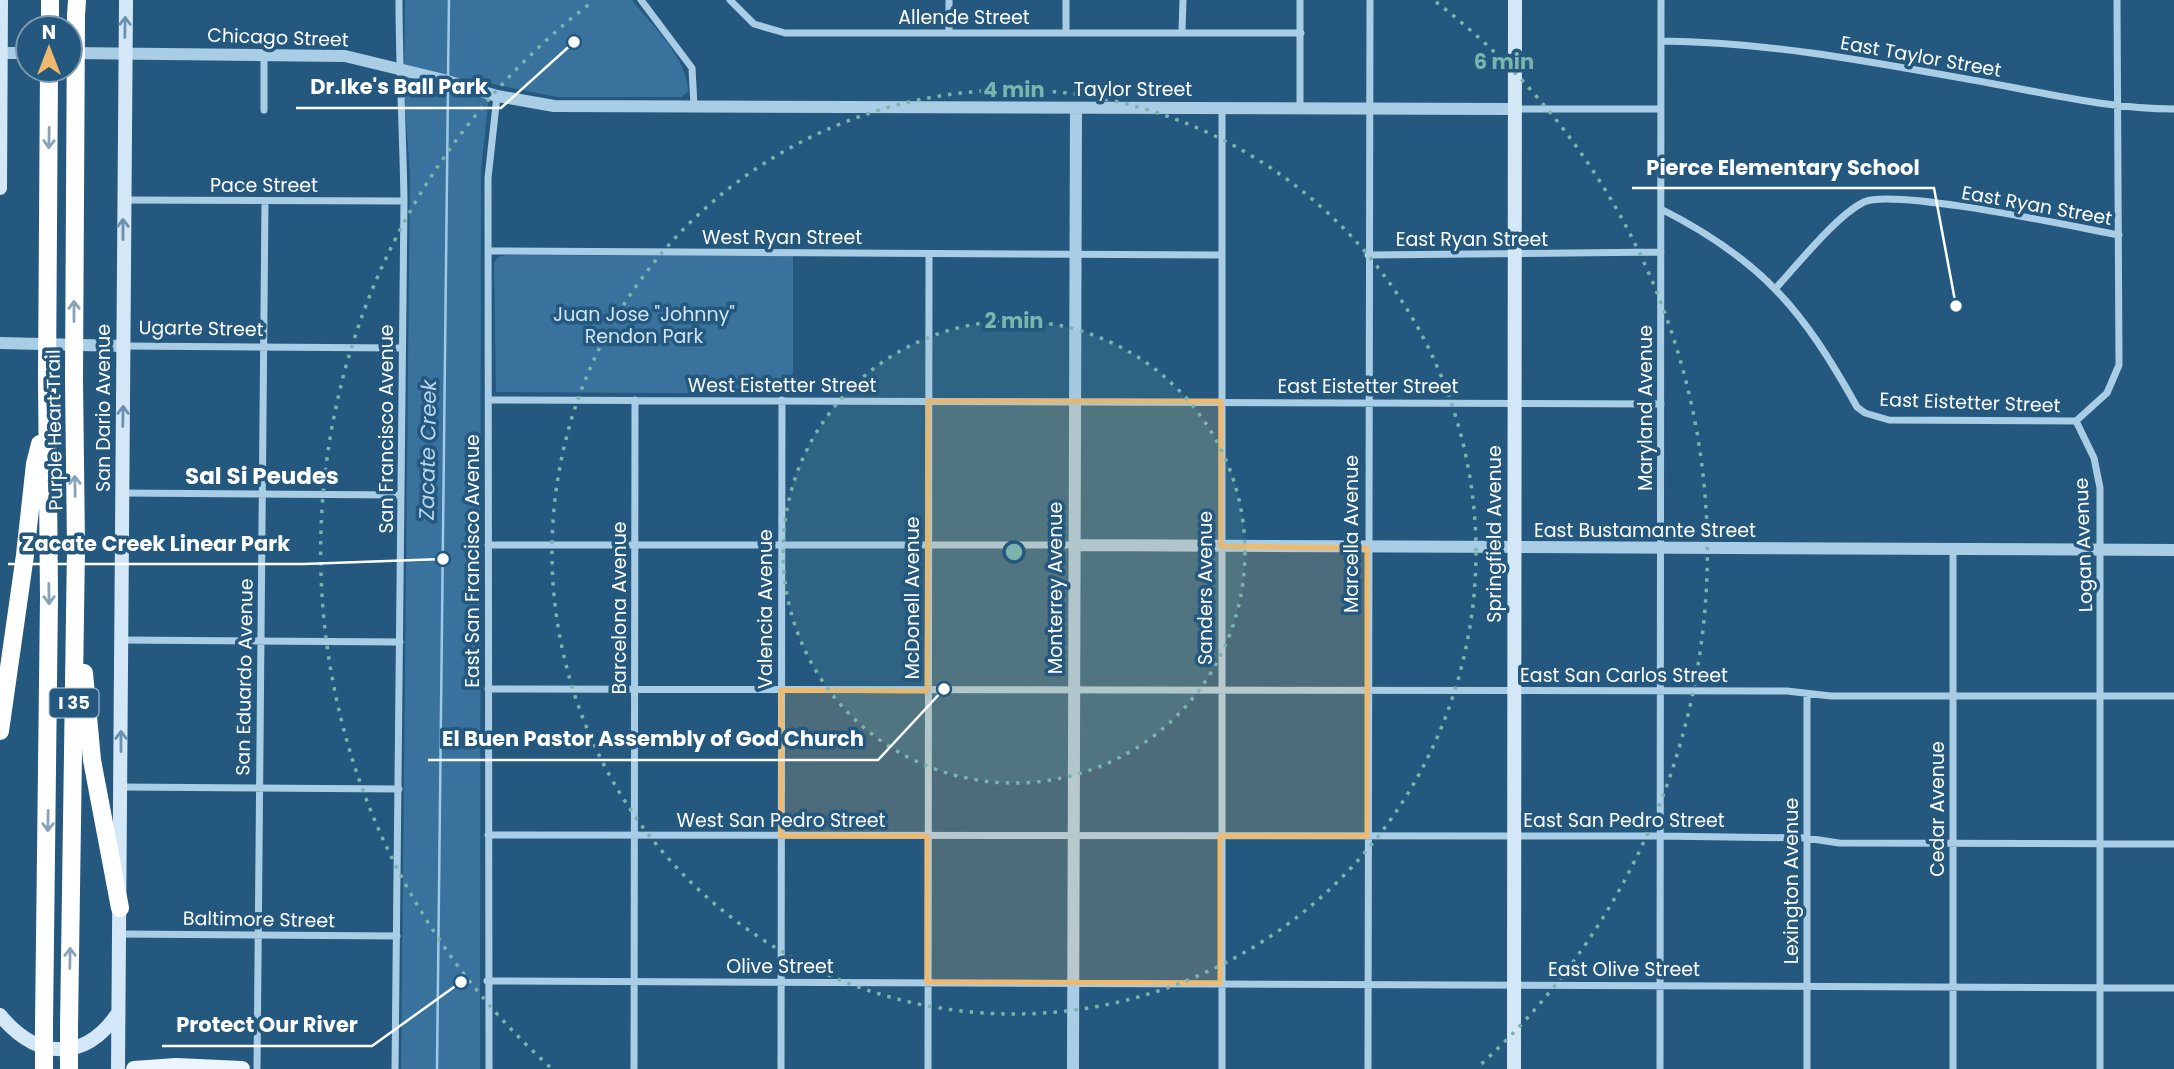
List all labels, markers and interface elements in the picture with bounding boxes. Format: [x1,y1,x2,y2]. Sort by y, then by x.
street label: Allende Street [898,4,1030,31]
north arrow [14,14,84,84]
one-way arrow [119,15,132,38]
text: N [42,19,56,46]
street label: Chicago Street [207,22,349,53]
street label: East Taylor Street [1838,29,2004,84]
text: 6 min [1474,47,1534,76]
callout: Dr.Ike's Ball Park [296,66,501,108]
text: Dr.Ike's Ball Park [310,72,488,101]
text: 4 min [983,75,1045,104]
street label: Taylor Street [1074,76,1192,103]
one-way arrow [42,126,56,149]
callout: Pierce Elementary School [1632,146,1934,188]
text: Pierce Elementary School [1646,153,1920,182]
street label: Pace Street [210,172,318,199]
street label: East Ryan Street [1959,179,2114,232]
one-way arrow [116,218,130,241]
street label: West Ryan Street [702,224,862,251]
street label: East Ryan Street [1396,226,1548,253]
one-way arrow [67,299,81,322]
park label: Juan Jose "Johnny" Rendon Park [553,301,735,350]
text: 2 min [984,306,1044,335]
street label: Ugarte Street [138,314,264,343]
street label: San Dario Avenue [90,324,117,492]
street label: San Francisco Avenue [373,324,400,534]
street label: Maryland Avenue [1632,325,1659,491]
street label: Purple Heart Trail [40,349,69,511]
street label: West Eistetter Street [688,372,876,399]
street label: East Eistetter Street [1278,373,1459,400]
water label: Zacate Creek [412,378,443,521]
street label: East Eistetter Street [1879,386,2061,419]
one-way arrow [116,405,130,428]
street label: East San Francisco Avenue [459,434,486,688]
street label: Springfield Avenue [1481,445,1508,623]
street label: Marcella Avenue [1338,455,1365,613]
district label: Sal Si Peudes [185,460,339,492]
one-way arrow [69,475,82,498]
street label: Logan Avenue [2068,477,2099,613]
street label: Monterrey Avenue [1042,502,1069,674]
street label: Sanders Avenue [1192,511,1219,665]
street label: McDonell Avenue [899,516,926,680]
street label: East Bustamante Street [1534,517,1756,544]
street label: Barcelona Avenue [606,521,633,695]
callout: Zacate Creek Linear Park [8,522,304,564]
text: Zacate Creek Linear Park [22,529,290,558]
street label: Valencia Avenue [752,529,779,689]
centre of rings [1002,540,1026,564]
street label: San Eduardo Avenue [229,578,260,776]
one-way arrow [42,582,56,605]
street label: East San Carlos Street [1520,662,1728,689]
road number: I 35 [50,688,98,718]
callout: El Buen Pastor Assembly of God Church [428,718,878,760]
text: El Buen Pastor Assembly of God Church [442,724,864,753]
one-way arrow [114,730,128,753]
street label: Cedar Avenue [1924,741,1951,877]
street label: Lexington Avenue [1778,798,1805,964]
street label: West San Pedro Street [676,807,886,834]
street label: East San Pedro Street [1523,807,1725,834]
one-way arrow [41,810,54,833]
street label: Baltimore Street [183,905,335,934]
one-way arrow [63,947,77,970]
street label: Olive Street [726,953,834,980]
street label: East Olive Street [1548,956,1700,983]
callout: Protect Our River [162,1004,372,1046]
text: Protect Our River [176,1010,358,1039]

